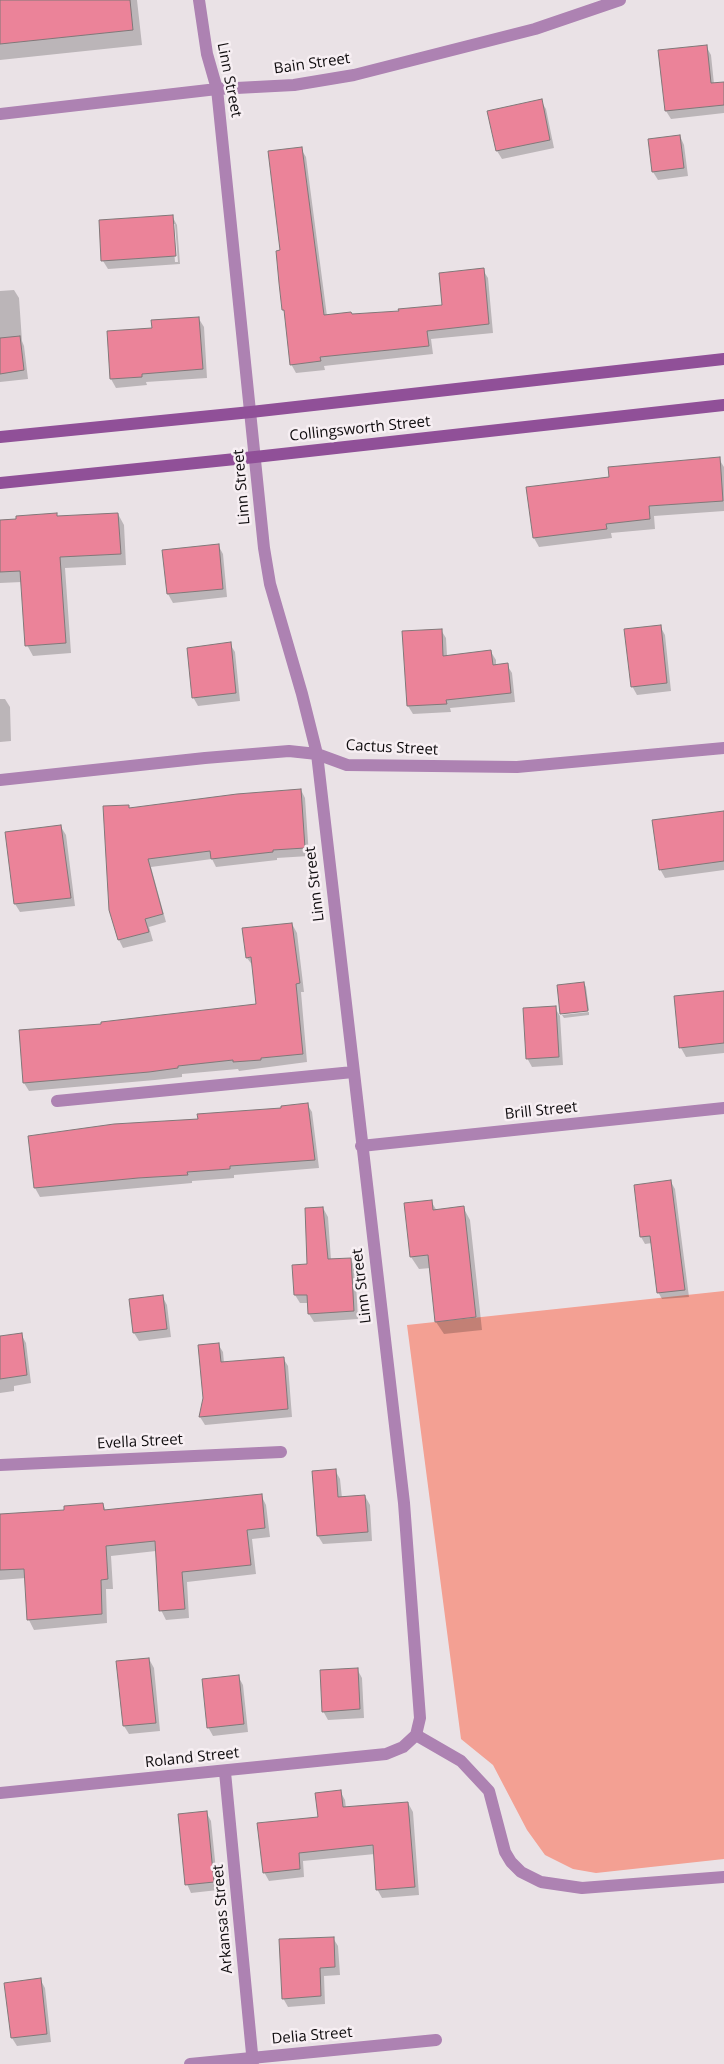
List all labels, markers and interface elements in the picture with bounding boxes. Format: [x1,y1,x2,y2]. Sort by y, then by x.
street label: Linn Street [213,41,245,119]
street label: Bain Street [273,50,351,78]
street label: Collingsworth Street [289,413,431,445]
street label: Linn Street [230,448,254,526]
street label: Cactus Street [345,737,439,759]
street label: Linn Street [301,845,329,923]
street label: Brill Street [504,1098,578,1124]
street label: Linn Street [348,1247,376,1325]
street label: Evella Street [97,1431,183,1453]
street label: Roland Street [144,1744,240,1772]
street label: Arkansas Street [209,1864,237,1974]
street label: Delia Street [271,2024,353,2048]

